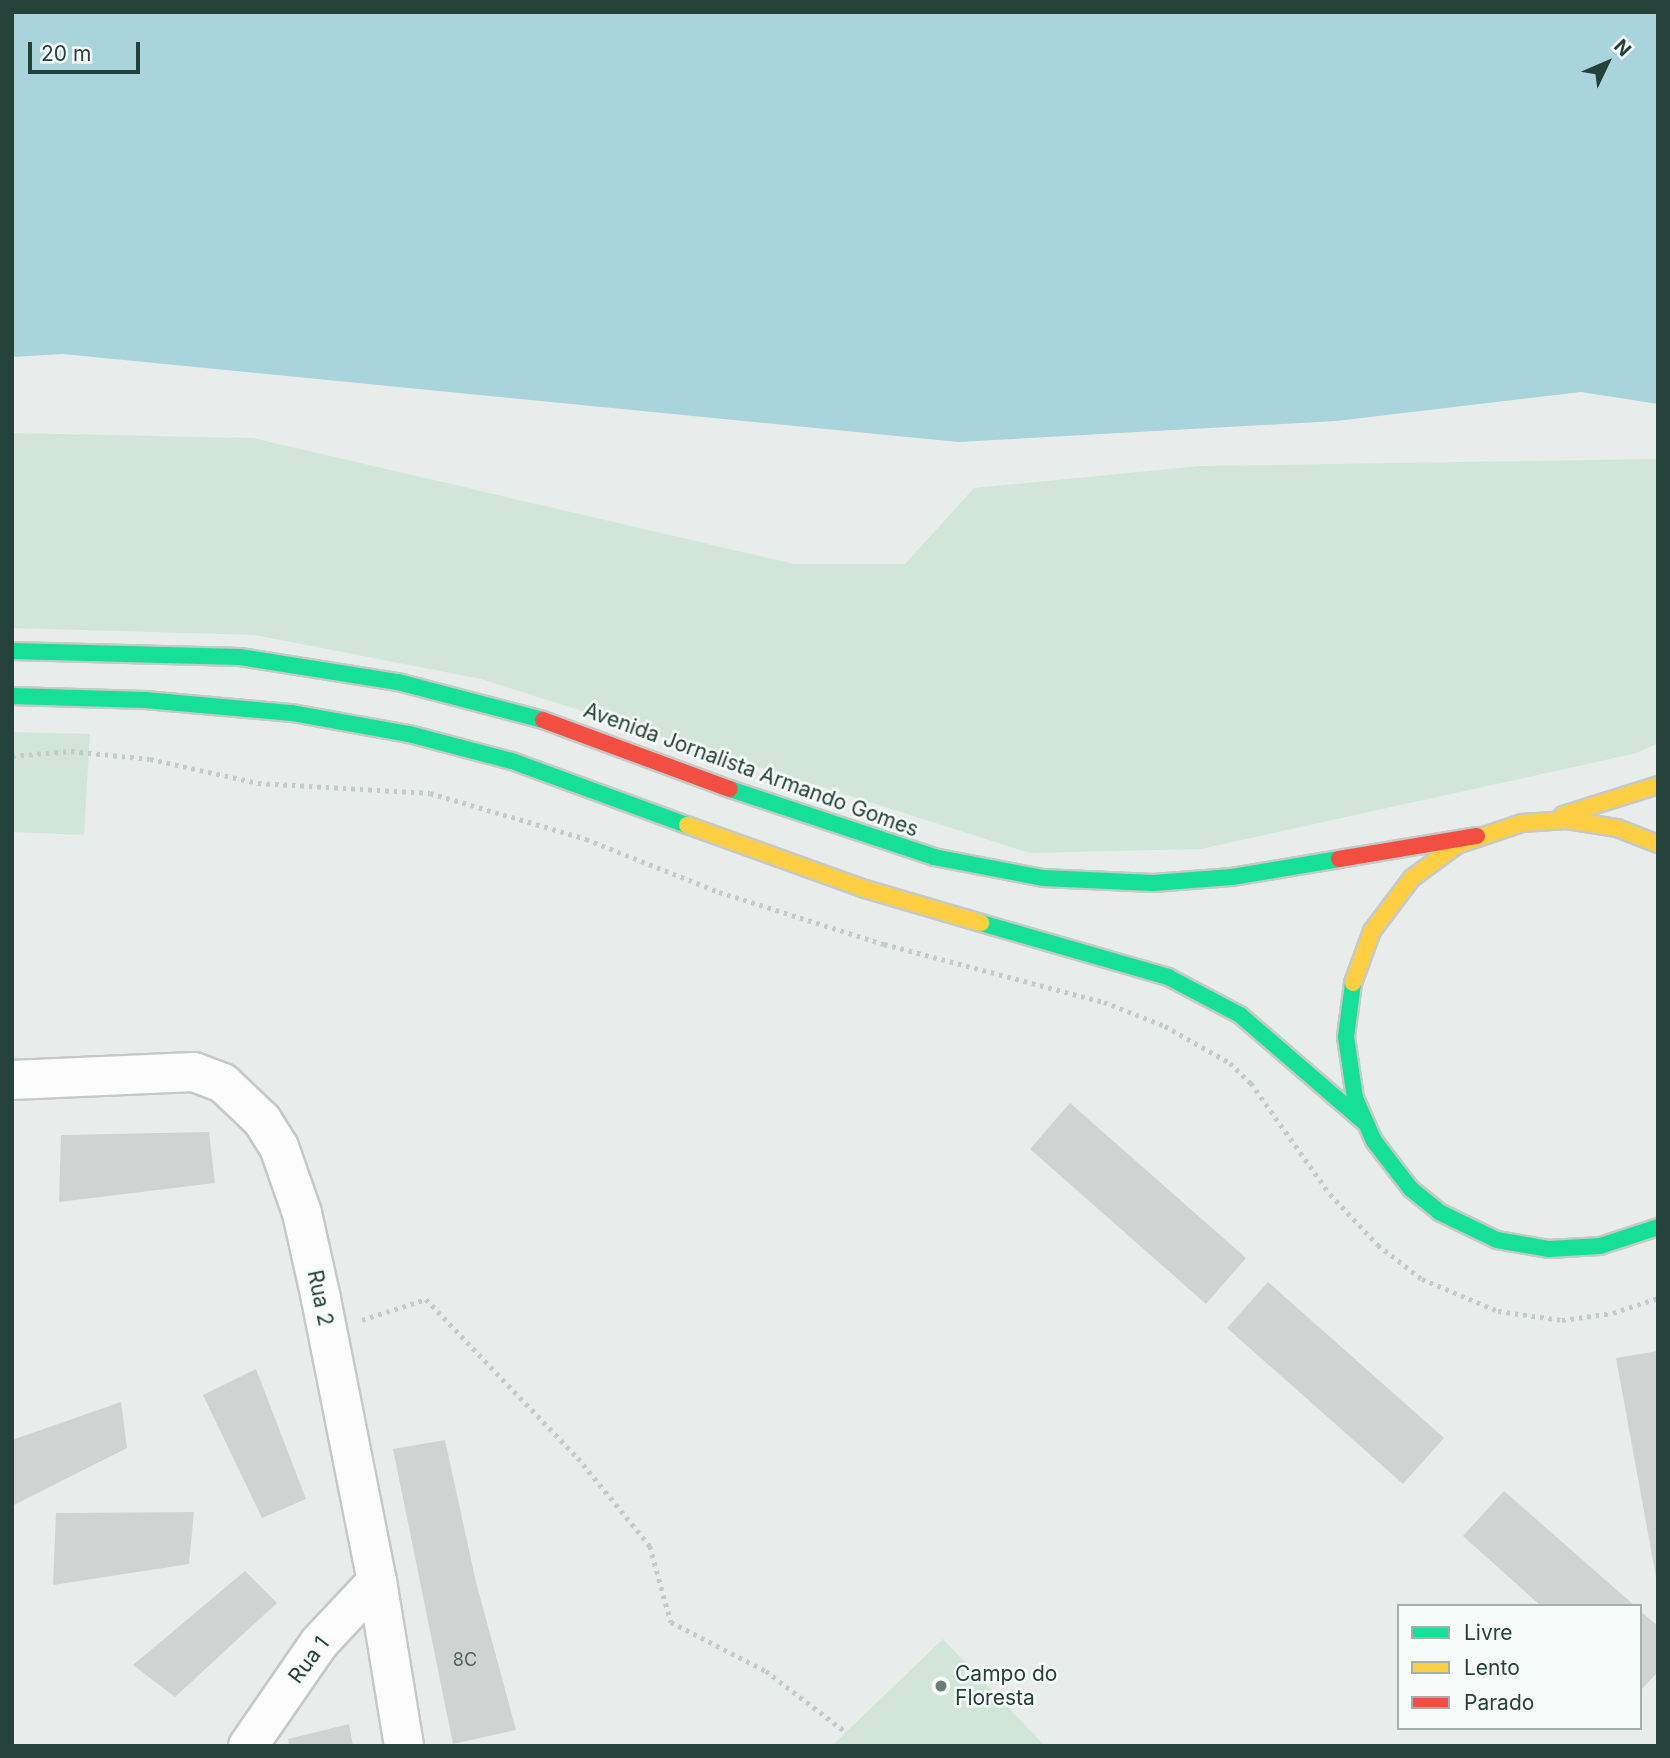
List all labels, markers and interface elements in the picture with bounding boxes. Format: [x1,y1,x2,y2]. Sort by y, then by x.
scale bar [32,28,144,72]
north arrow [1572,28,1642,98]
text: N [1609,35,1636,61]
text: 20 m [41,41,91,66]
street label: Avenida Jornalista Armando Gomes [580,698,922,842]
street label: Rua 2 [302,1268,338,1328]
legend [1397,1604,1642,1730]
text: Livre [1464,1620,1513,1645]
street label: Rua 1 [283,1632,335,1688]
house number: 8C [453,1649,477,1671]
text: Lento [1464,1655,1520,1680]
place label: Campo do Floresta [955,1661,1057,1711]
marker: Campo do Floresta [933,1678,949,1694]
text: Parado [1464,1690,1534,1715]

